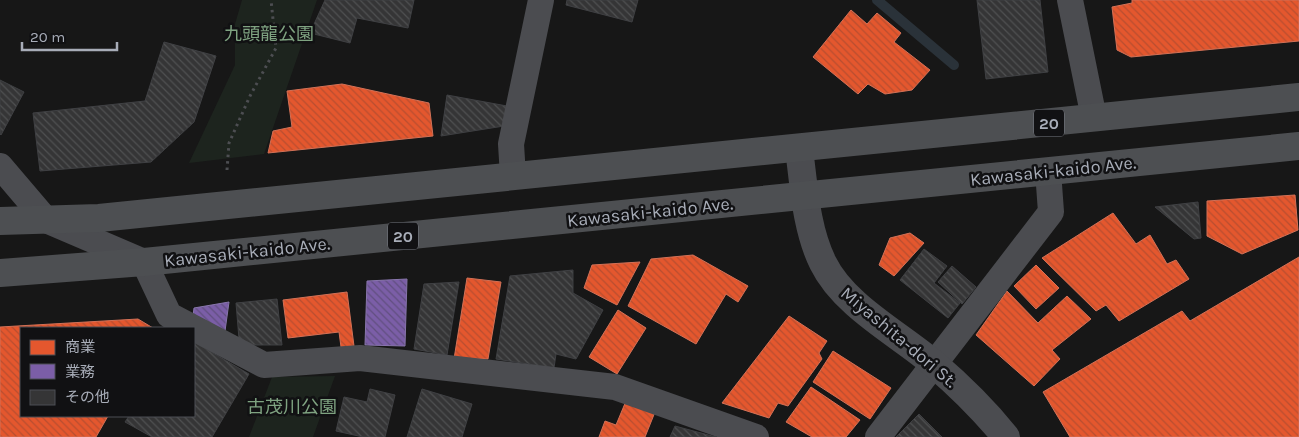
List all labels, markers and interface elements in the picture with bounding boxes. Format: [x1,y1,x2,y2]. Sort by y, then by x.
scale bar [22,20,118,52]
park label: 九頭龍公園 [224,23,314,45]
text: 20 m [30,28,65,46]
road number: 20 [1034,110,1064,136]
street label: Kawasaki-kaido Ave. [969,151,1137,191]
street label: Kawasaki-kaido Ave. [566,192,734,232]
road number: 20 [388,222,418,250]
street label: Kawasaki-kaido Ave. [163,232,331,272]
street label: Miyashita-dori St. [836,282,962,392]
legend [20,327,195,417]
text: 商業 [65,338,95,356]
text: 業務 [65,363,95,381]
text: その他 [65,388,110,406]
park label: 古茂川公園 [247,396,337,418]

